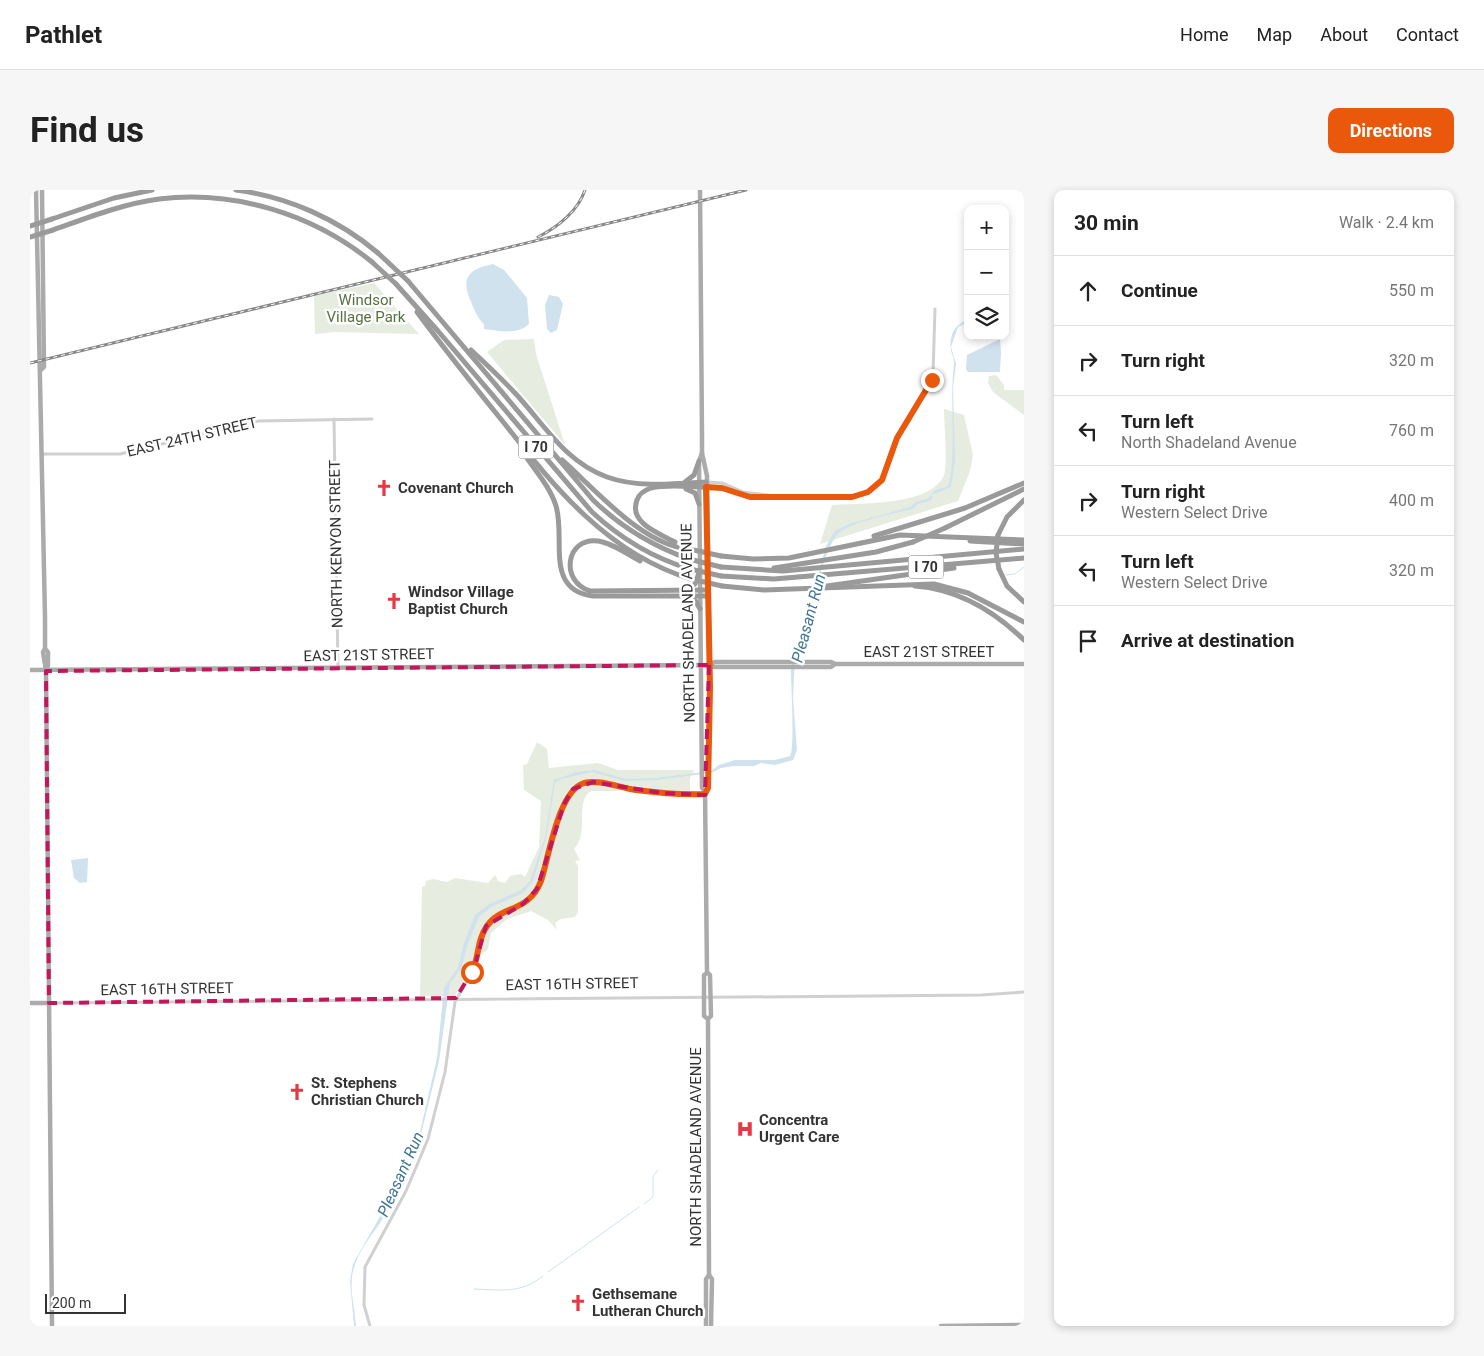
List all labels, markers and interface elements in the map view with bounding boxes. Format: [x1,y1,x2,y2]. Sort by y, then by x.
text: Pathlet [25,21,102,49]
text: Home [1180,24,1229,45]
text: Map [1257,24,1292,45]
text: About [1320,24,1368,45]
text: Contact [1396,24,1459,45]
button: Directions [1328,108,1454,153]
text: Find us [30,110,144,151]
map controls [964,205,1009,340]
button: + [964,205,1009,250]
text: 30 min [1074,211,1139,235]
text: Walk · 2.4 km [1339,213,1434,232]
button: − [964,250,1009,295]
icon: ahead [1074,277,1102,305]
text: Continue [1121,279,1198,302]
text: 550 m [1389,281,1434,300]
park label: Windsor Village Park [327,291,406,326]
button: layers [964,295,1009,340]
icon: right [1074,347,1102,375]
text: Turn right [1121,349,1205,372]
text: 320 m [1389,351,1434,370]
route end [921,369,944,392]
text: Turn left [1121,410,1194,433]
street label: EAST 24TH STREET [125,413,259,461]
icon: left [1074,417,1102,445]
text: 760 m [1389,421,1434,440]
text: North Shadeland Avenue [1121,433,1297,452]
road number: I 70 [518,436,554,458]
street label: NORTH KENYON STREET [326,460,346,628]
church icon: Covenant Church [374,478,394,498]
place label: Covenant Church [398,479,514,497]
text: Turn right [1121,480,1205,503]
icon: right [1074,487,1102,515]
text: 400 m [1389,491,1434,510]
text: Western Select Drive [1121,503,1268,522]
street label: NORTH SHADELAND AVENUE [677,523,699,723]
text: Turn left [1121,550,1194,573]
road number: I 70 [908,556,944,578]
icon: left [1074,557,1102,585]
text: 320 m [1389,561,1434,580]
water label: Pleasant Run [788,572,829,665]
text: Western Select Drive [1121,573,1268,592]
place label: Windsor Village Baptist Church [408,583,514,618]
church icon: Windsor Village Baptist Church [384,591,404,611]
icon: arrive [1074,627,1102,655]
text: Arrive at destination [1121,629,1294,652]
street label: EAST 21ST STREET [864,643,995,661]
street label: EAST 21ST STREET [303,645,435,665]
route start [461,961,484,984]
street label: EAST 16TH STREET [505,974,639,994]
street label: EAST 16TH STREET [100,979,234,999]
street label: NORTH SHADELAND AVENUE [687,1047,705,1247]
place label: St. Stephens Christian Church [311,1074,424,1109]
church icon: St. Stephens Christian Church [287,1082,307,1102]
place label: Concentra Urgent Care [759,1111,839,1146]
hospital icon: Concentra Urgent Care [735,1119,755,1139]
water label: Pleasant Run [373,1129,428,1220]
place label: Gethsemane Lutheran Church [592,1285,704,1320]
scale bar [45,1291,126,1314]
church icon: Gethsemane Lutheran Church [568,1293,588,1313]
text: 200 m [52,1295,91,1311]

